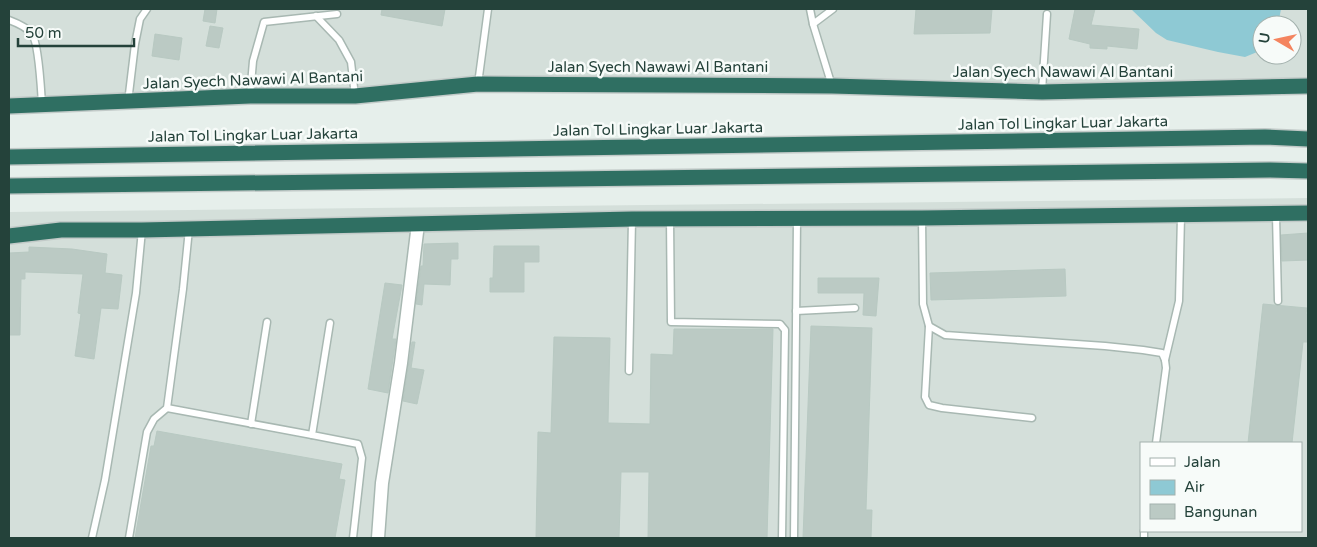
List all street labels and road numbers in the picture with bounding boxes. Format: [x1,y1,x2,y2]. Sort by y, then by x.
street label: Jalan Syech Nawawi Al Bantani [548,58,768,76]
street label: Jalan Syech Nawawi Al Bantani [953,63,1173,81]
street label: Jalan Syech Nawawi Al Bantani [143,67,363,93]
street label: Jalan Tol Lingkar Luar Jakarta [958,112,1168,134]
street label: Jalan Tol Lingkar Luar Jakarta [553,118,763,140]
street label: Jalan Tol Lingkar Luar Jakarta [148,124,358,146]

